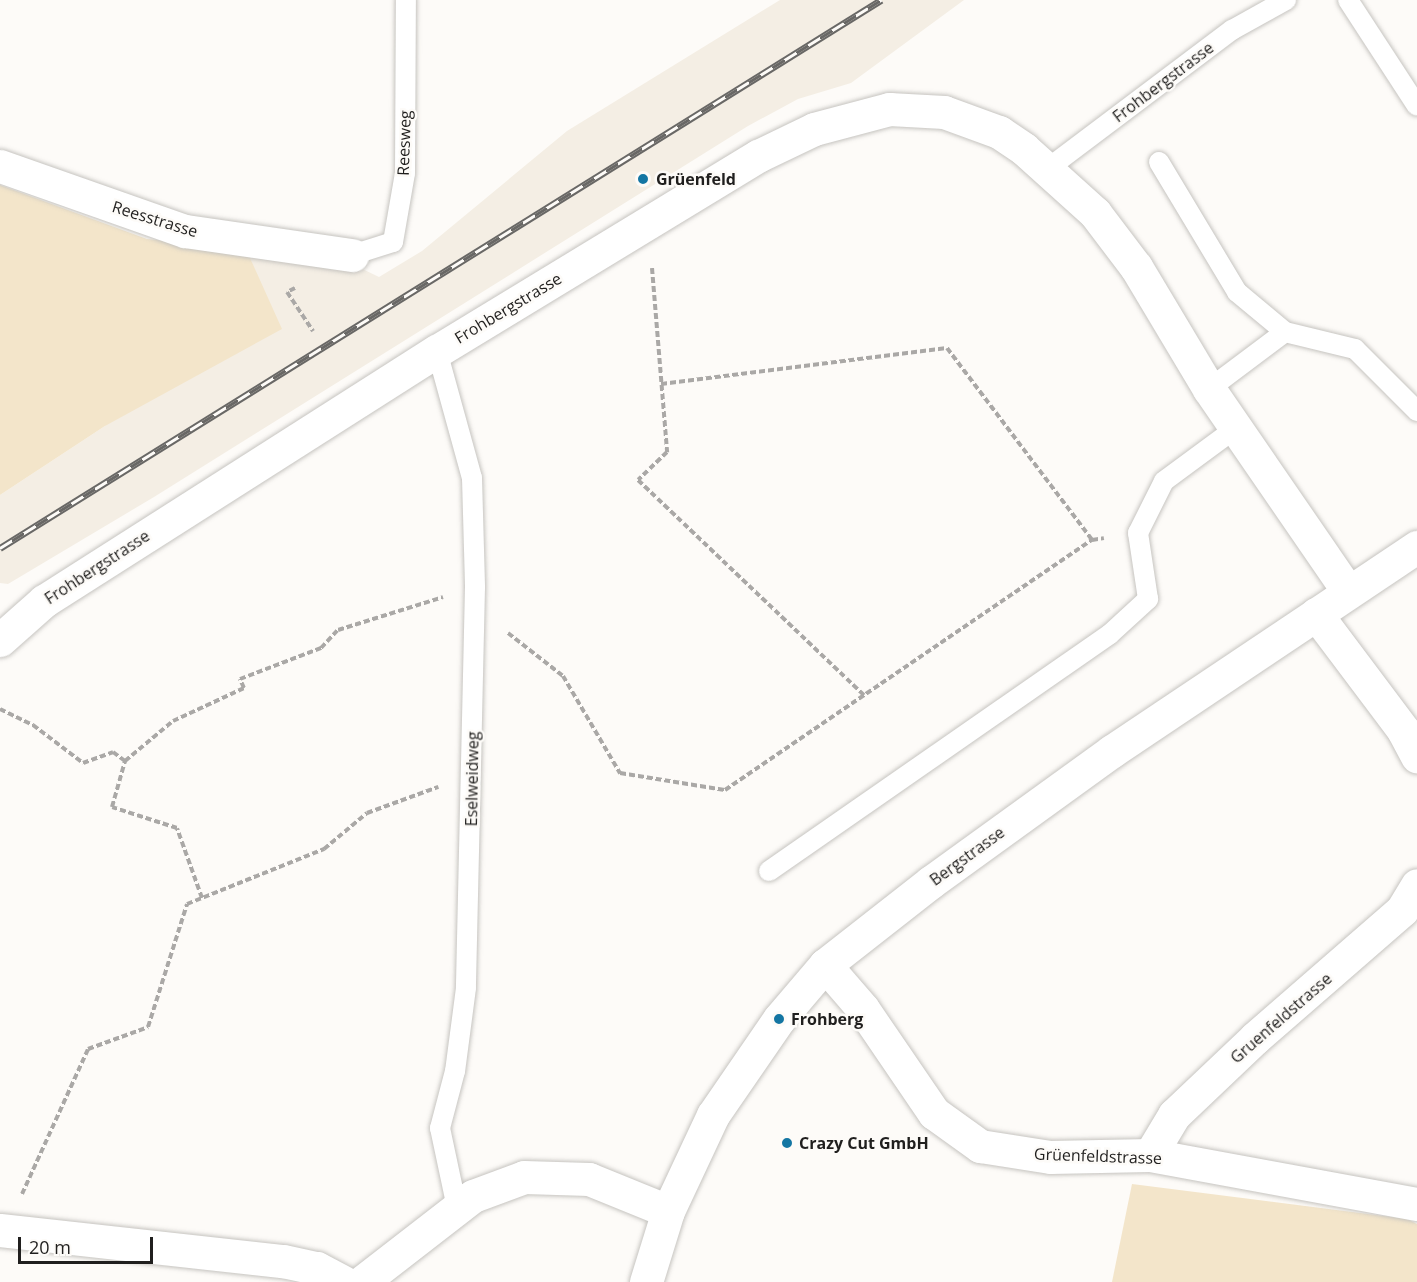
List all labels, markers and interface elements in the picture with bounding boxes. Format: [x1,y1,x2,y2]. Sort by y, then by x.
street label: Frohbergstrasse [1109,38,1217,126]
street label: Reesweg [393,110,415,176]
place label: Grüenfeld [656,169,736,189]
marker: Grüenfeld [634,170,652,188]
street label: Reesstrasse [110,197,200,241]
street label: Frohbergstrasse [451,269,565,347]
street label: Frohbergstrasse [41,526,153,608]
street label: Eselweidweg [462,731,482,827]
street label: Bergstrasse [926,823,1008,889]
street label: Gruenfeldstrasse [1226,969,1336,1067]
place label: Frohberg [791,1009,863,1029]
marker: Frohberg [772,1012,786,1026]
place label: Crazy Cut GmbH [799,1133,929,1153]
marker: Crazy Cut GmbH [780,1136,794,1150]
street label: Grüenfeldstrasse [1034,1144,1162,1168]
scale bar [21,1225,156,1263]
text: 20 m [29,1235,71,1259]

